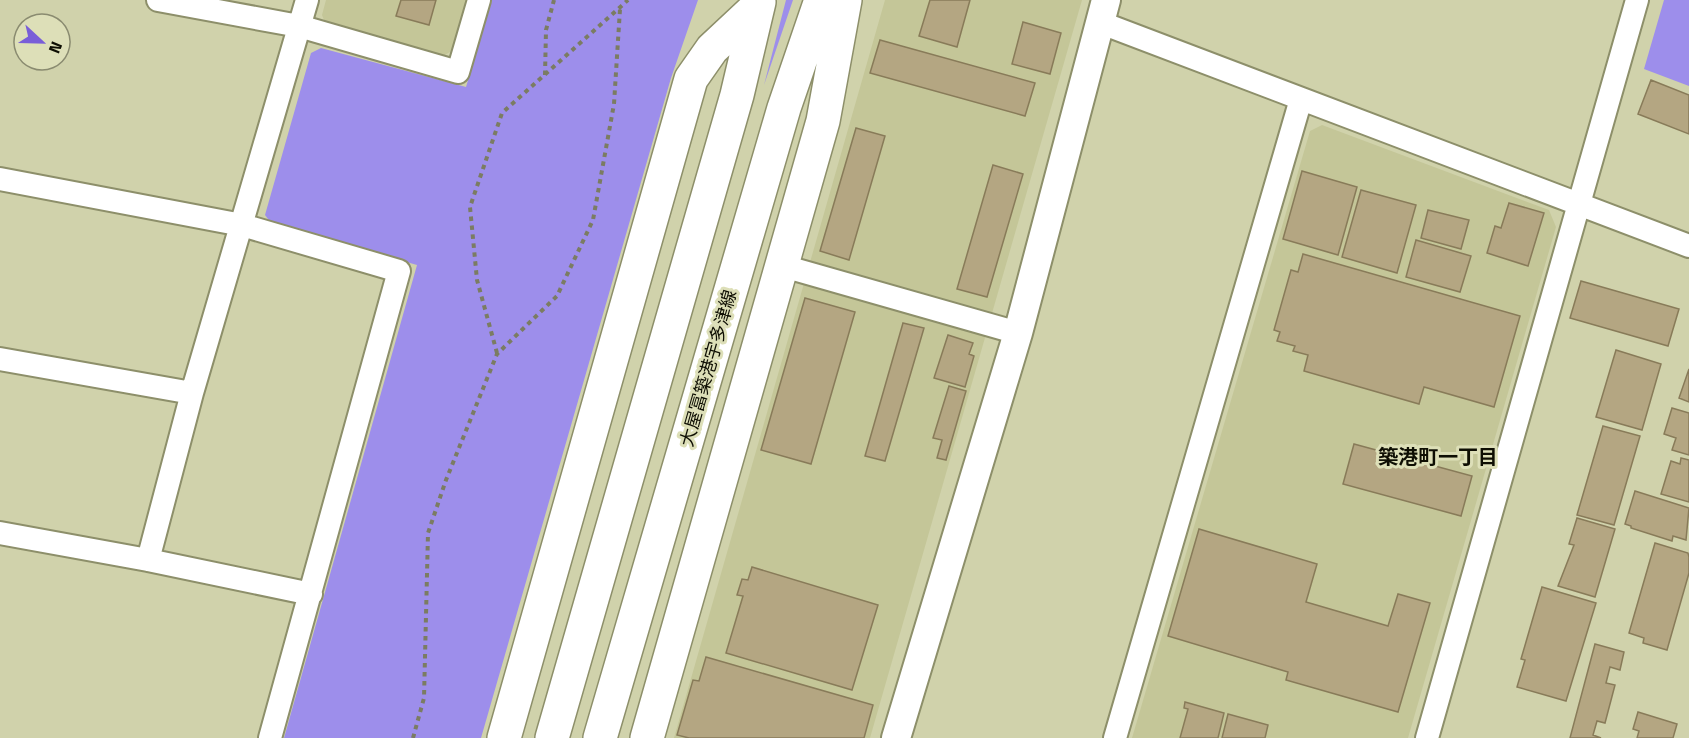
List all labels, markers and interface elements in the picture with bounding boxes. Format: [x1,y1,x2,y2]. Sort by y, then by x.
north arrow [12,12,72,72]
text: N [43,38,69,57]
street label: 大屋冨築港宇多津線 [673,286,743,450]
district label: 築港町一丁目 [1378,441,1498,472]

